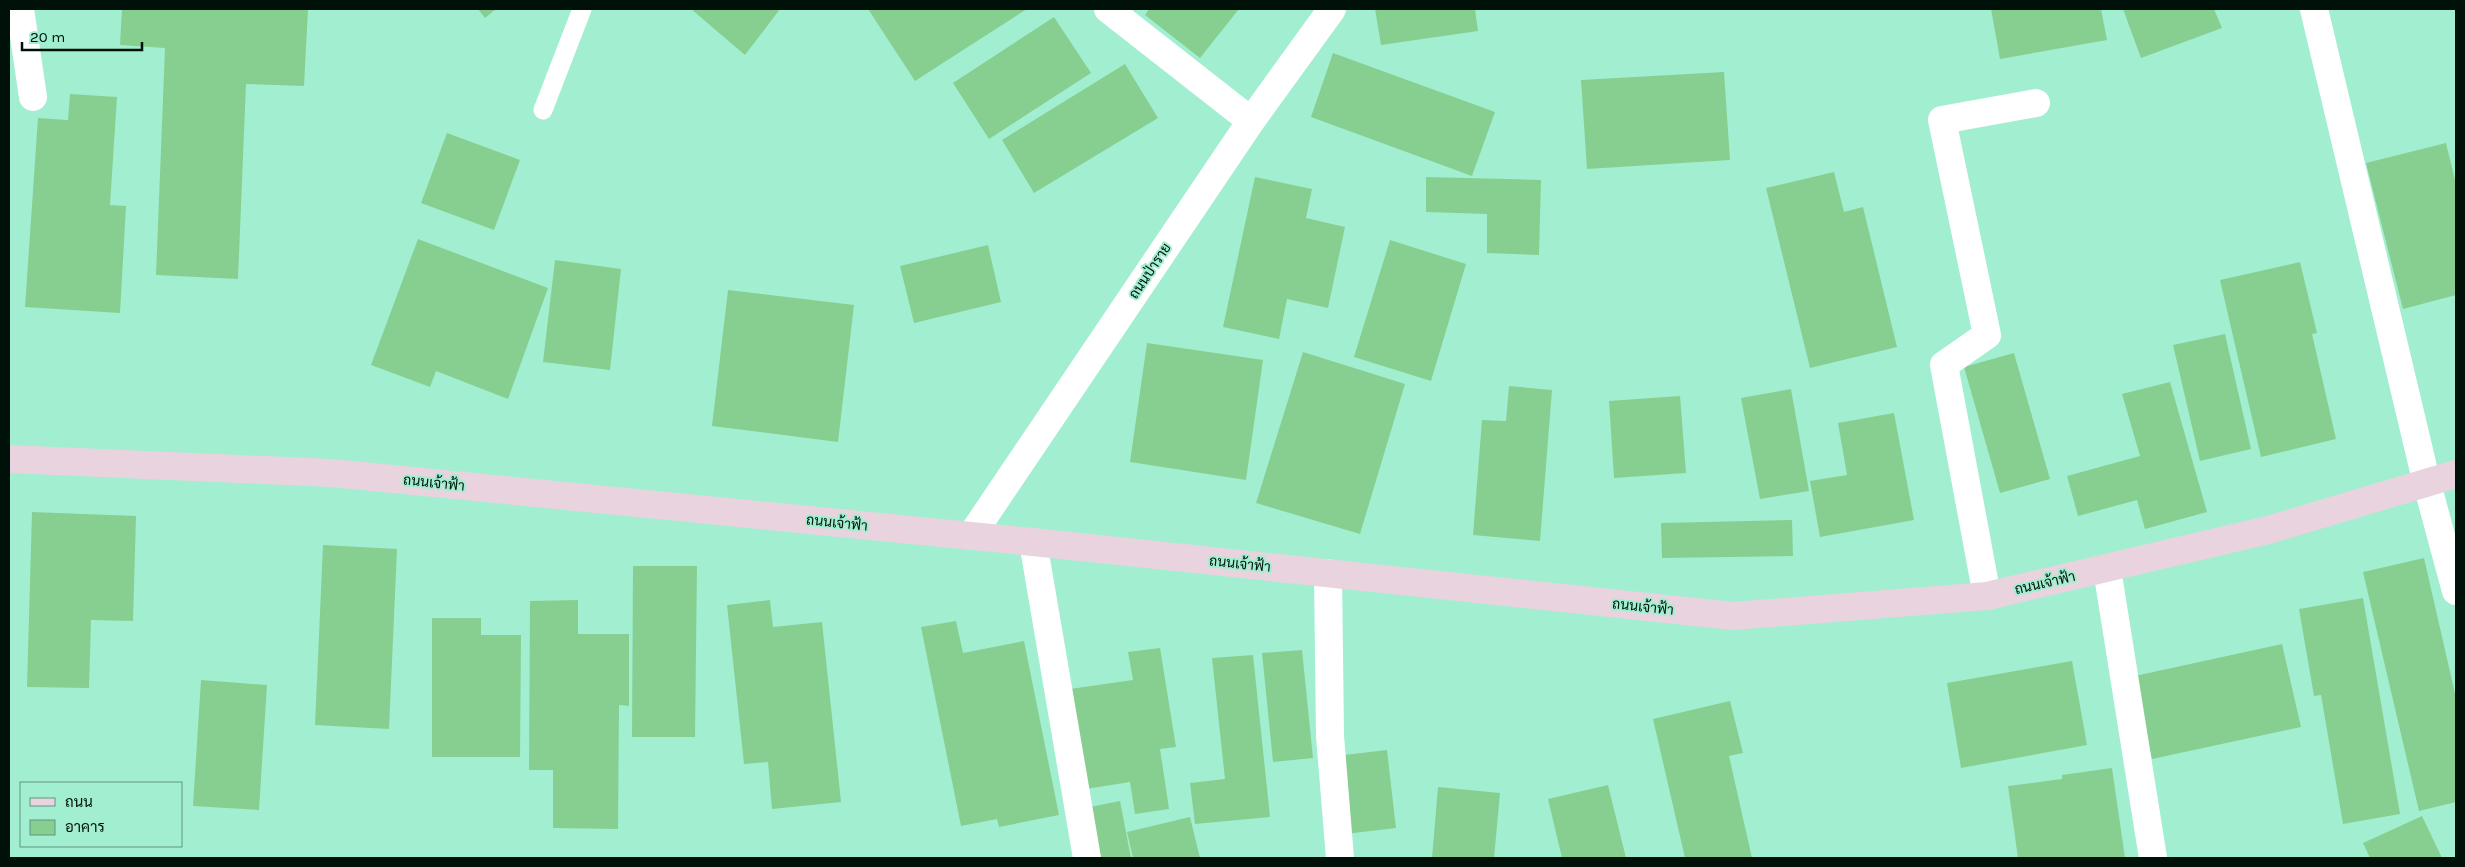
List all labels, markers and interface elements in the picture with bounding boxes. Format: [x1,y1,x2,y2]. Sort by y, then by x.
scale bar [22,20,142,52]
text: 20 m [30,28,65,46]
street label: ถนนป่าราย [1125,240,1175,302]
street label: ถนนเจ้าฟ้า [402,470,466,495]
street label: ถนนเจ้าฟ้า [805,510,869,535]
street label: ถนนเจ้าฟ้า [1208,551,1272,576]
street label: ถนนเจ้าฟ้า [2013,567,2077,598]
street label: ถนนเจ้าฟ้า [1611,594,1675,619]
legend [20,782,182,847]
text: ถนน [65,793,93,811]
text: อาคาร [65,818,105,836]

